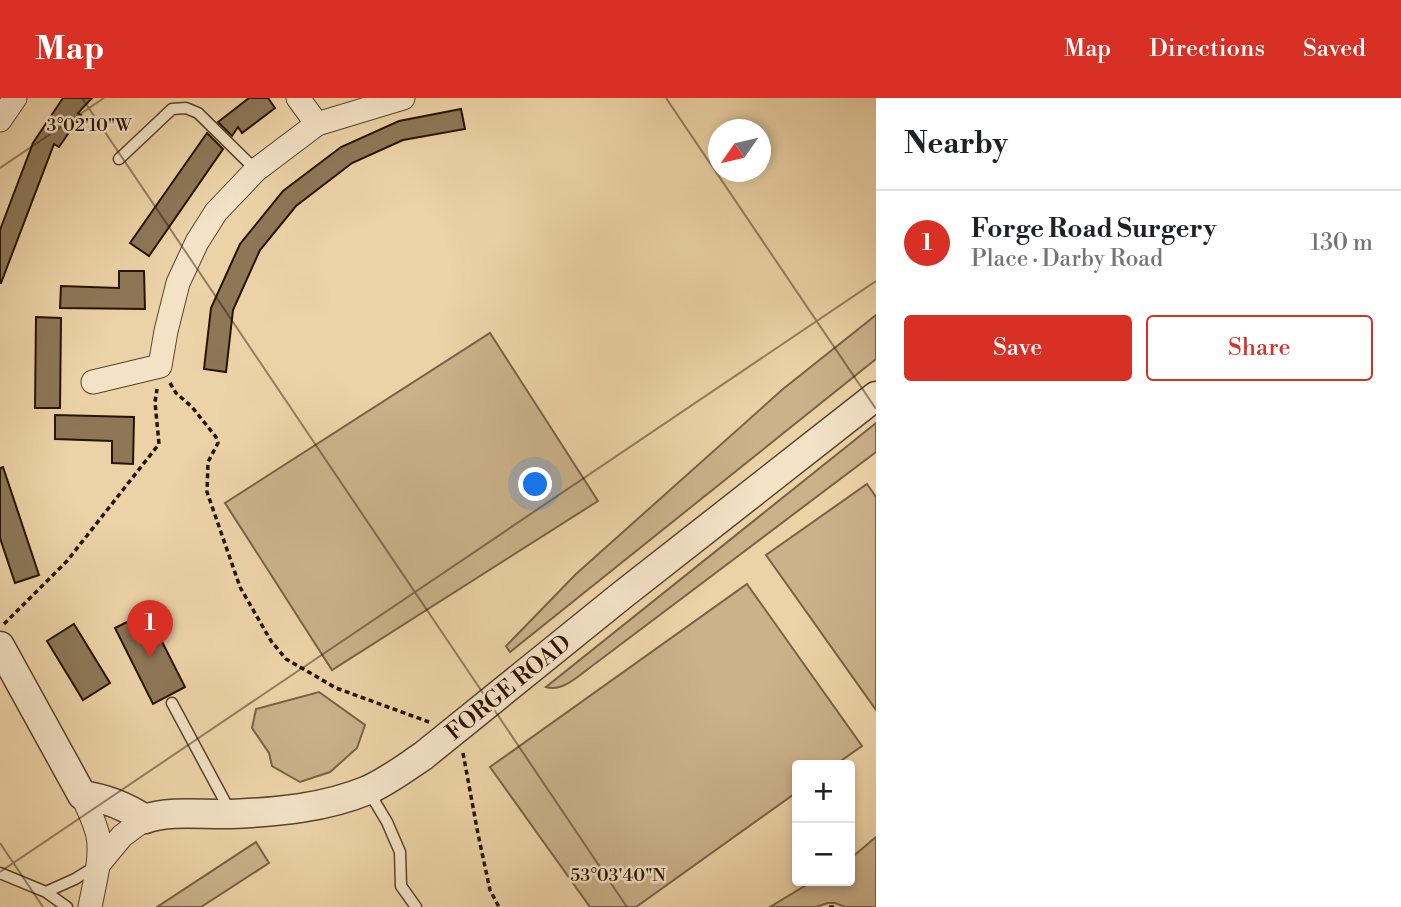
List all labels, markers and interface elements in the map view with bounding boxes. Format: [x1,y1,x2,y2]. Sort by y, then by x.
text: Map [35,29,104,70]
text: Map [1064,34,1111,64]
text: Directions [1149,34,1265,64]
text: Saved [1303,34,1366,64]
text: 3°02'10"W [47,114,132,137]
north arrow [708,119,771,182]
text: Nearby [904,125,1008,163]
text: Forge Road Surgery [971,213,1216,245]
text: 1 [921,229,933,257]
text: 130 m [1310,229,1373,257]
text: Place · Darby Road [971,245,1163,273]
button: Save [904,315,1132,381]
button: Share [1146,315,1373,381]
your location [518,467,552,501]
pin: 1 [127,600,173,658]
street label: FORGE ROAD [441,629,577,747]
map controls [792,760,855,886]
button: + [792,760,855,823]
button: − [792,823,855,886]
text: 53°03'40"N [570,864,666,887]

